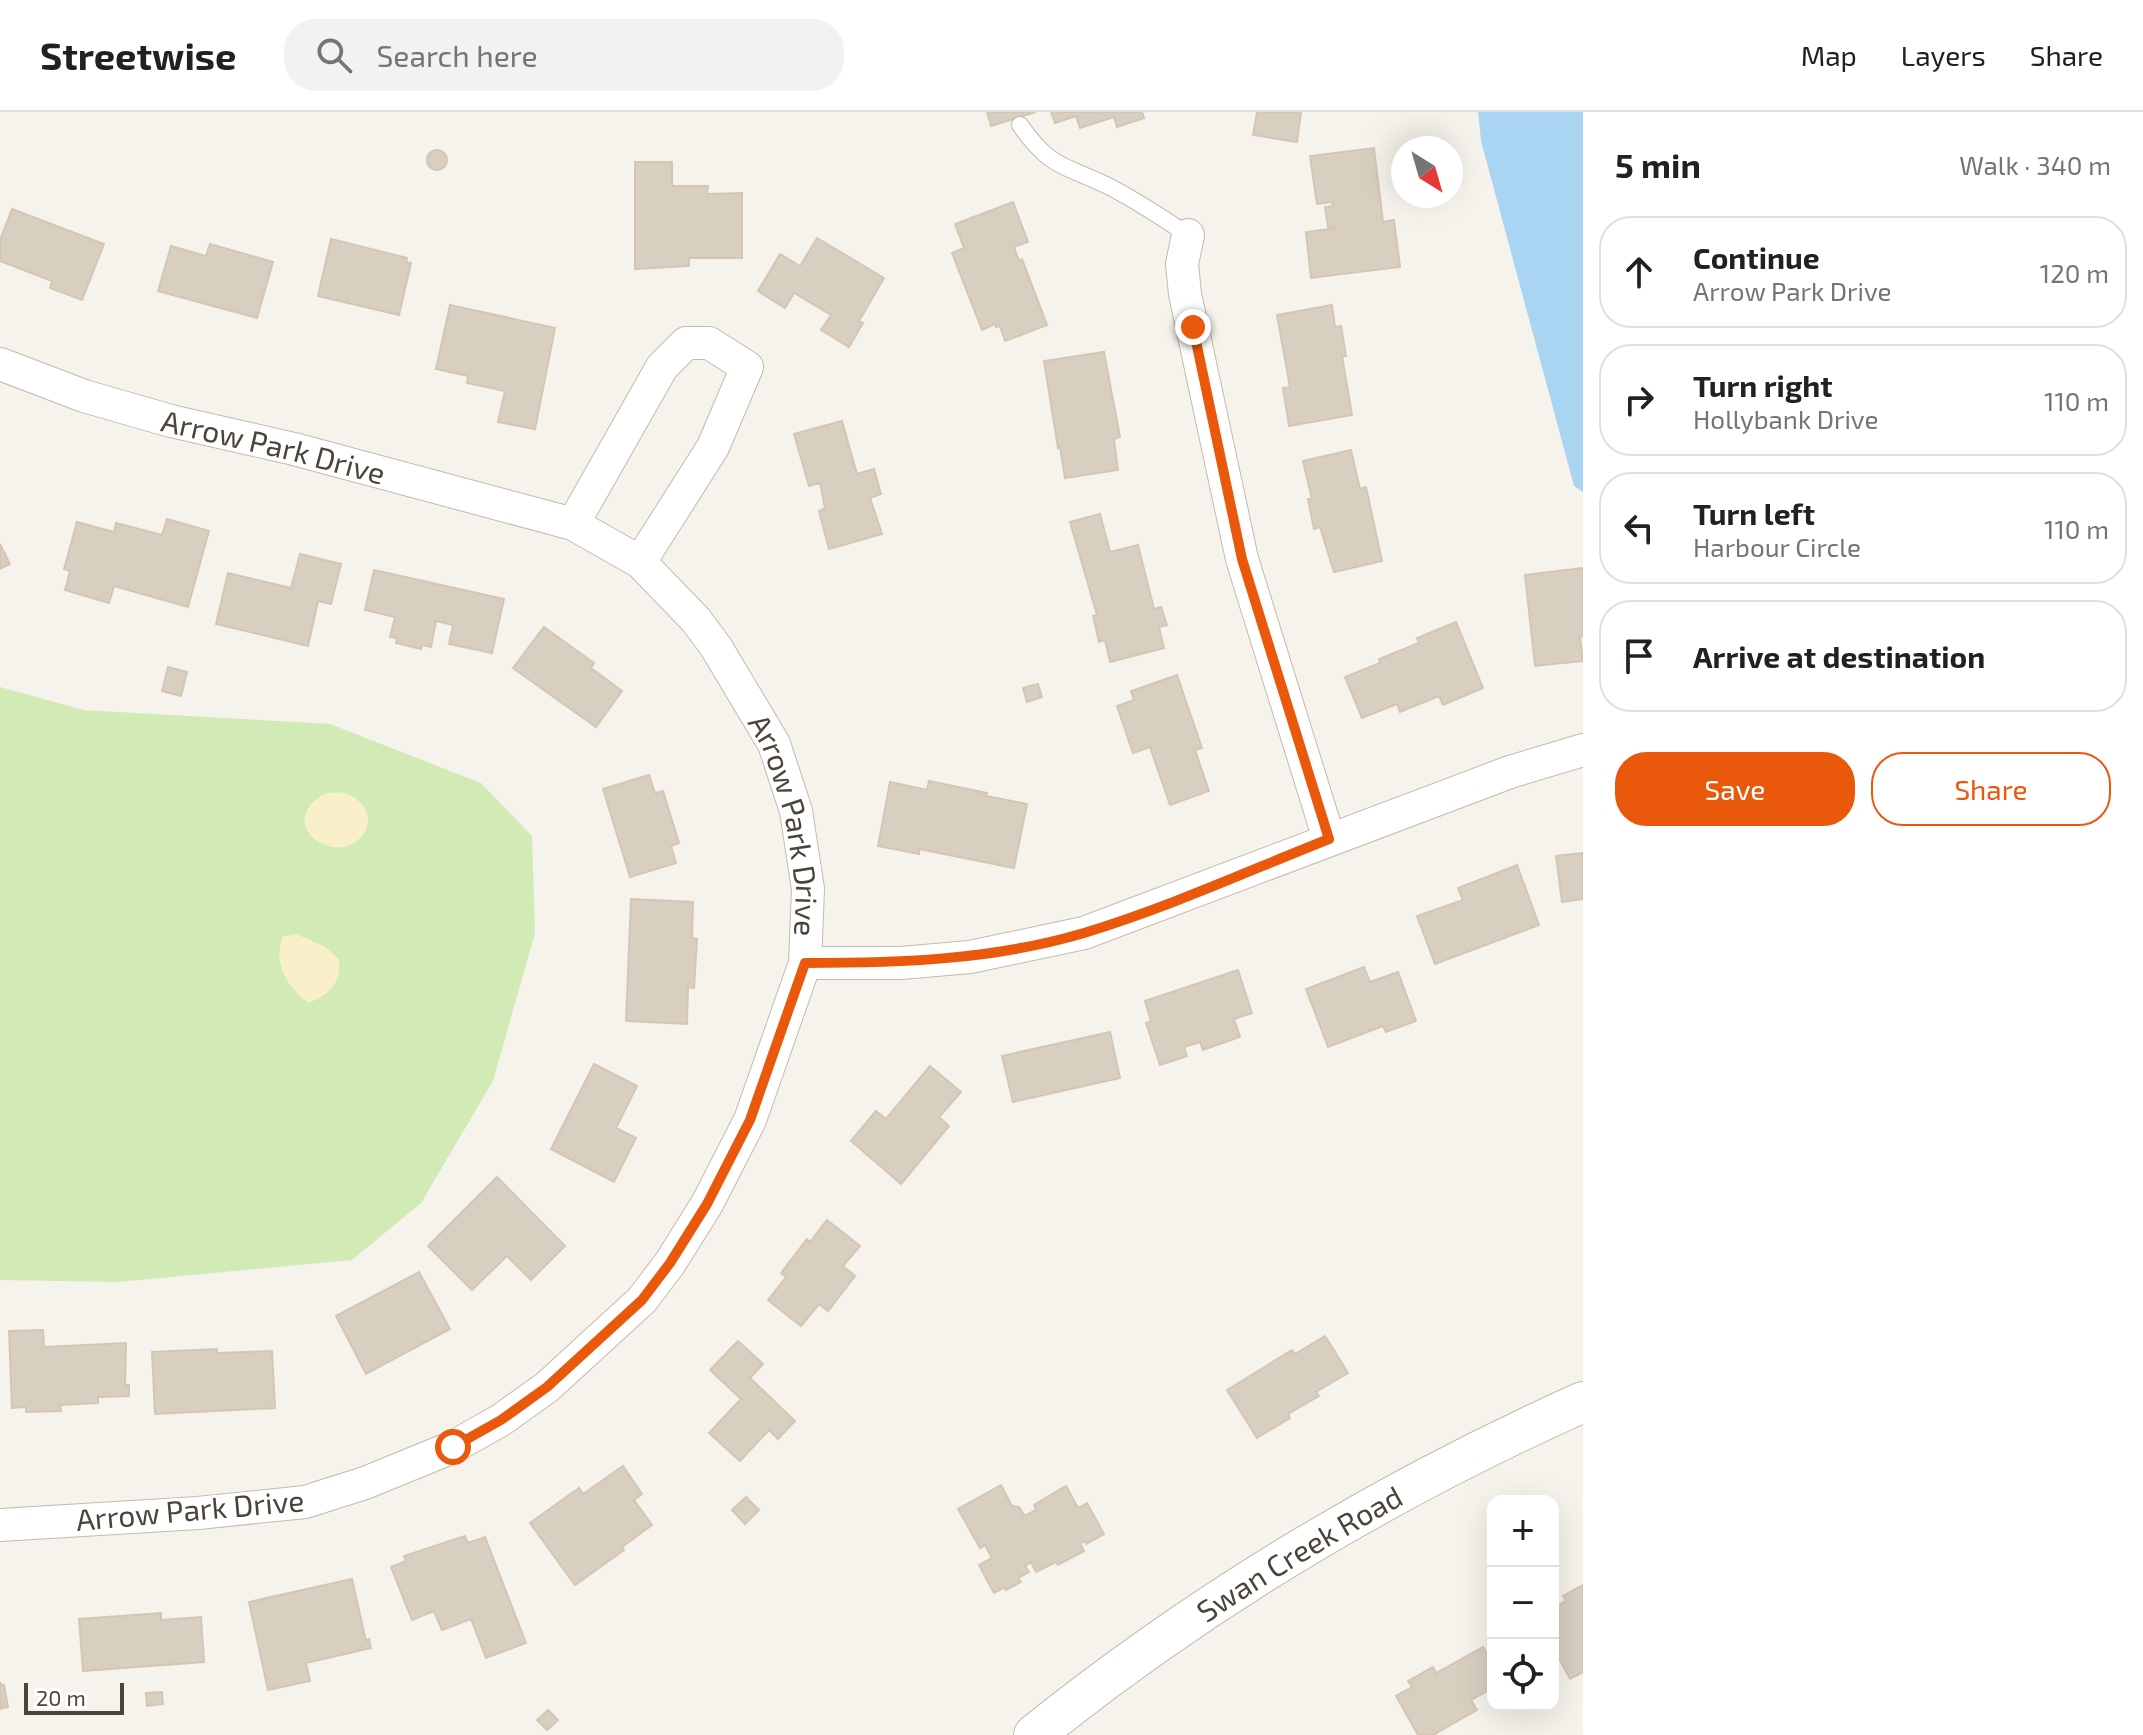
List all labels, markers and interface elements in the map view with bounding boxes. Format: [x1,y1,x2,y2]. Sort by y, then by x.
search box [284,19,844,91]
text: Streetwise [40,32,236,78]
icon: search [312,33,356,77]
text: Search here [376,37,538,73]
text: Map [1801,38,1857,72]
text: Layers [1901,38,1986,72]
text: Share [2030,38,2103,72]
north arrow [1391,136,1463,208]
text: 5 min [1615,144,1701,185]
text: Walk · 340 m [1959,149,2111,180]
text: Continue [1693,239,1820,275]
icon: ahead [1617,250,1661,294]
text: 120 m [2040,257,2109,288]
text: Arrow Park Drive [1693,275,1892,306]
route end [1175,309,1211,345]
text: Turn right [1693,367,1833,403]
icon: right [1617,378,1661,422]
text: 110 m [2044,385,2109,416]
street label: Arrow Park Drive [158,401,389,491]
text: Hollybank Drive [1693,403,1878,434]
text: Turn left [1693,495,1815,531]
icon: left [1617,506,1661,550]
text: 110 m [2044,513,2109,544]
text: Harbour Circle [1693,531,1861,562]
icon: arrive [1617,634,1661,678]
text: Arrive at destination [1693,638,1985,674]
street label: Arrow Park Drive [742,707,826,937]
button: Save [1615,752,1855,826]
button: Share [1871,752,2111,826]
route start [435,1429,471,1465]
street label: Swan Creek Road [1189,1477,1408,1629]
street label: Arrow Park Drive [74,1481,306,1537]
map controls [1487,1495,1559,1711]
button: + [1487,1495,1559,1567]
button: − [1487,1567,1559,1639]
button: locate [1487,1639,1559,1711]
scale bar [24,1679,124,1715]
text: 20 m [36,1684,86,1710]

